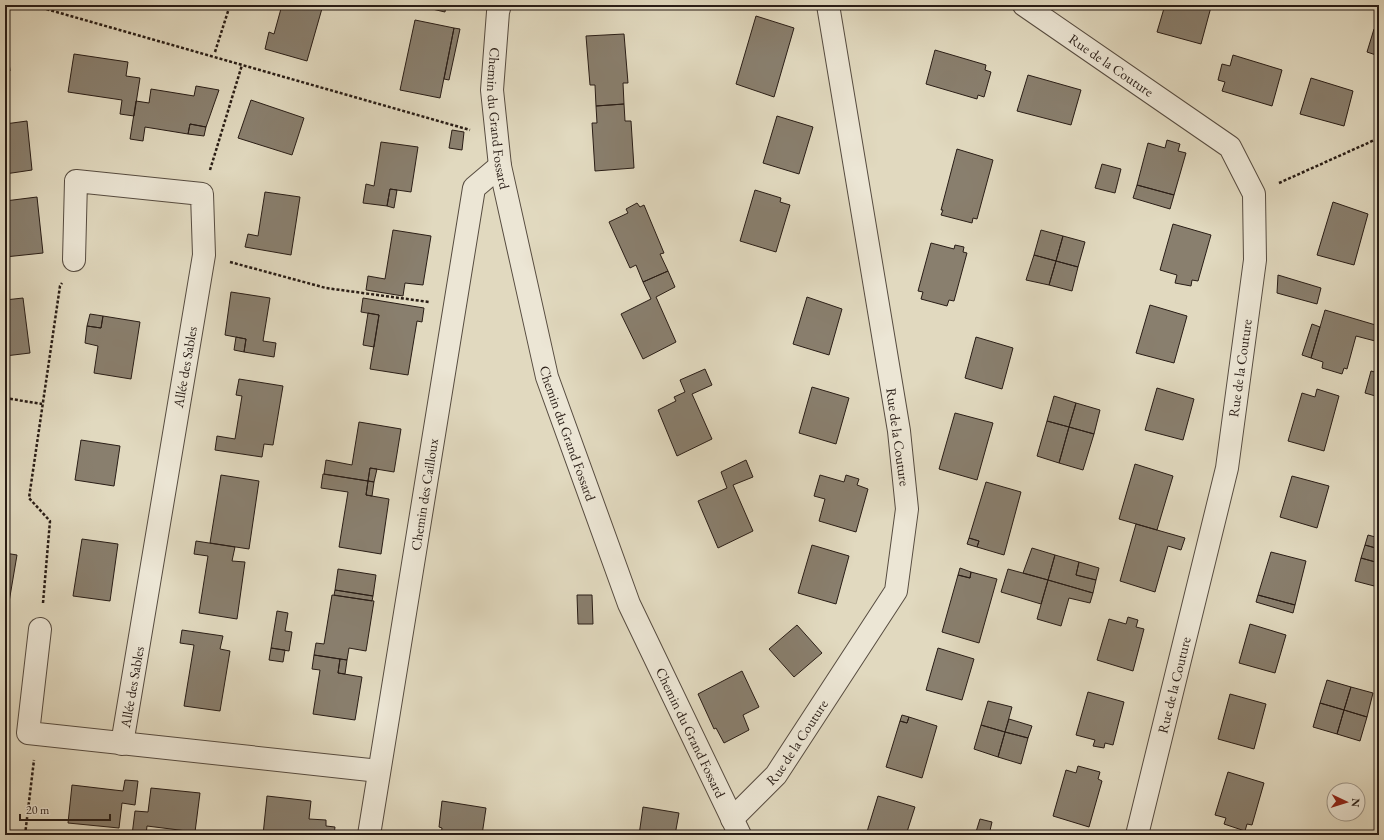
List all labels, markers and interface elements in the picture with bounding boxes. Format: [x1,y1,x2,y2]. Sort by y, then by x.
street label: Rue de la Couture [1065,30,1158,101]
street label: Chemin du Grand Fossard [483,47,514,192]
street label: Rue de la Couture [1224,317,1256,418]
street label: Allée des Sables [169,324,201,410]
street label: Chemin du Grand Fossard [536,364,600,504]
street label: Rue de la Couture [882,387,914,488]
street label: Chemin des Cailloux [406,437,442,552]
street label: Rue de la Couture [1153,634,1195,735]
street label: Allée des Sables [116,644,148,730]
street label: Chemin du Grand Fossard [652,664,730,801]
street label: Rue de la Couture [762,696,832,789]
north arrow [1326,782,1366,822]
scale bar [20,796,110,822]
text: N [1349,798,1363,808]
text: 20 m [26,802,50,818]

